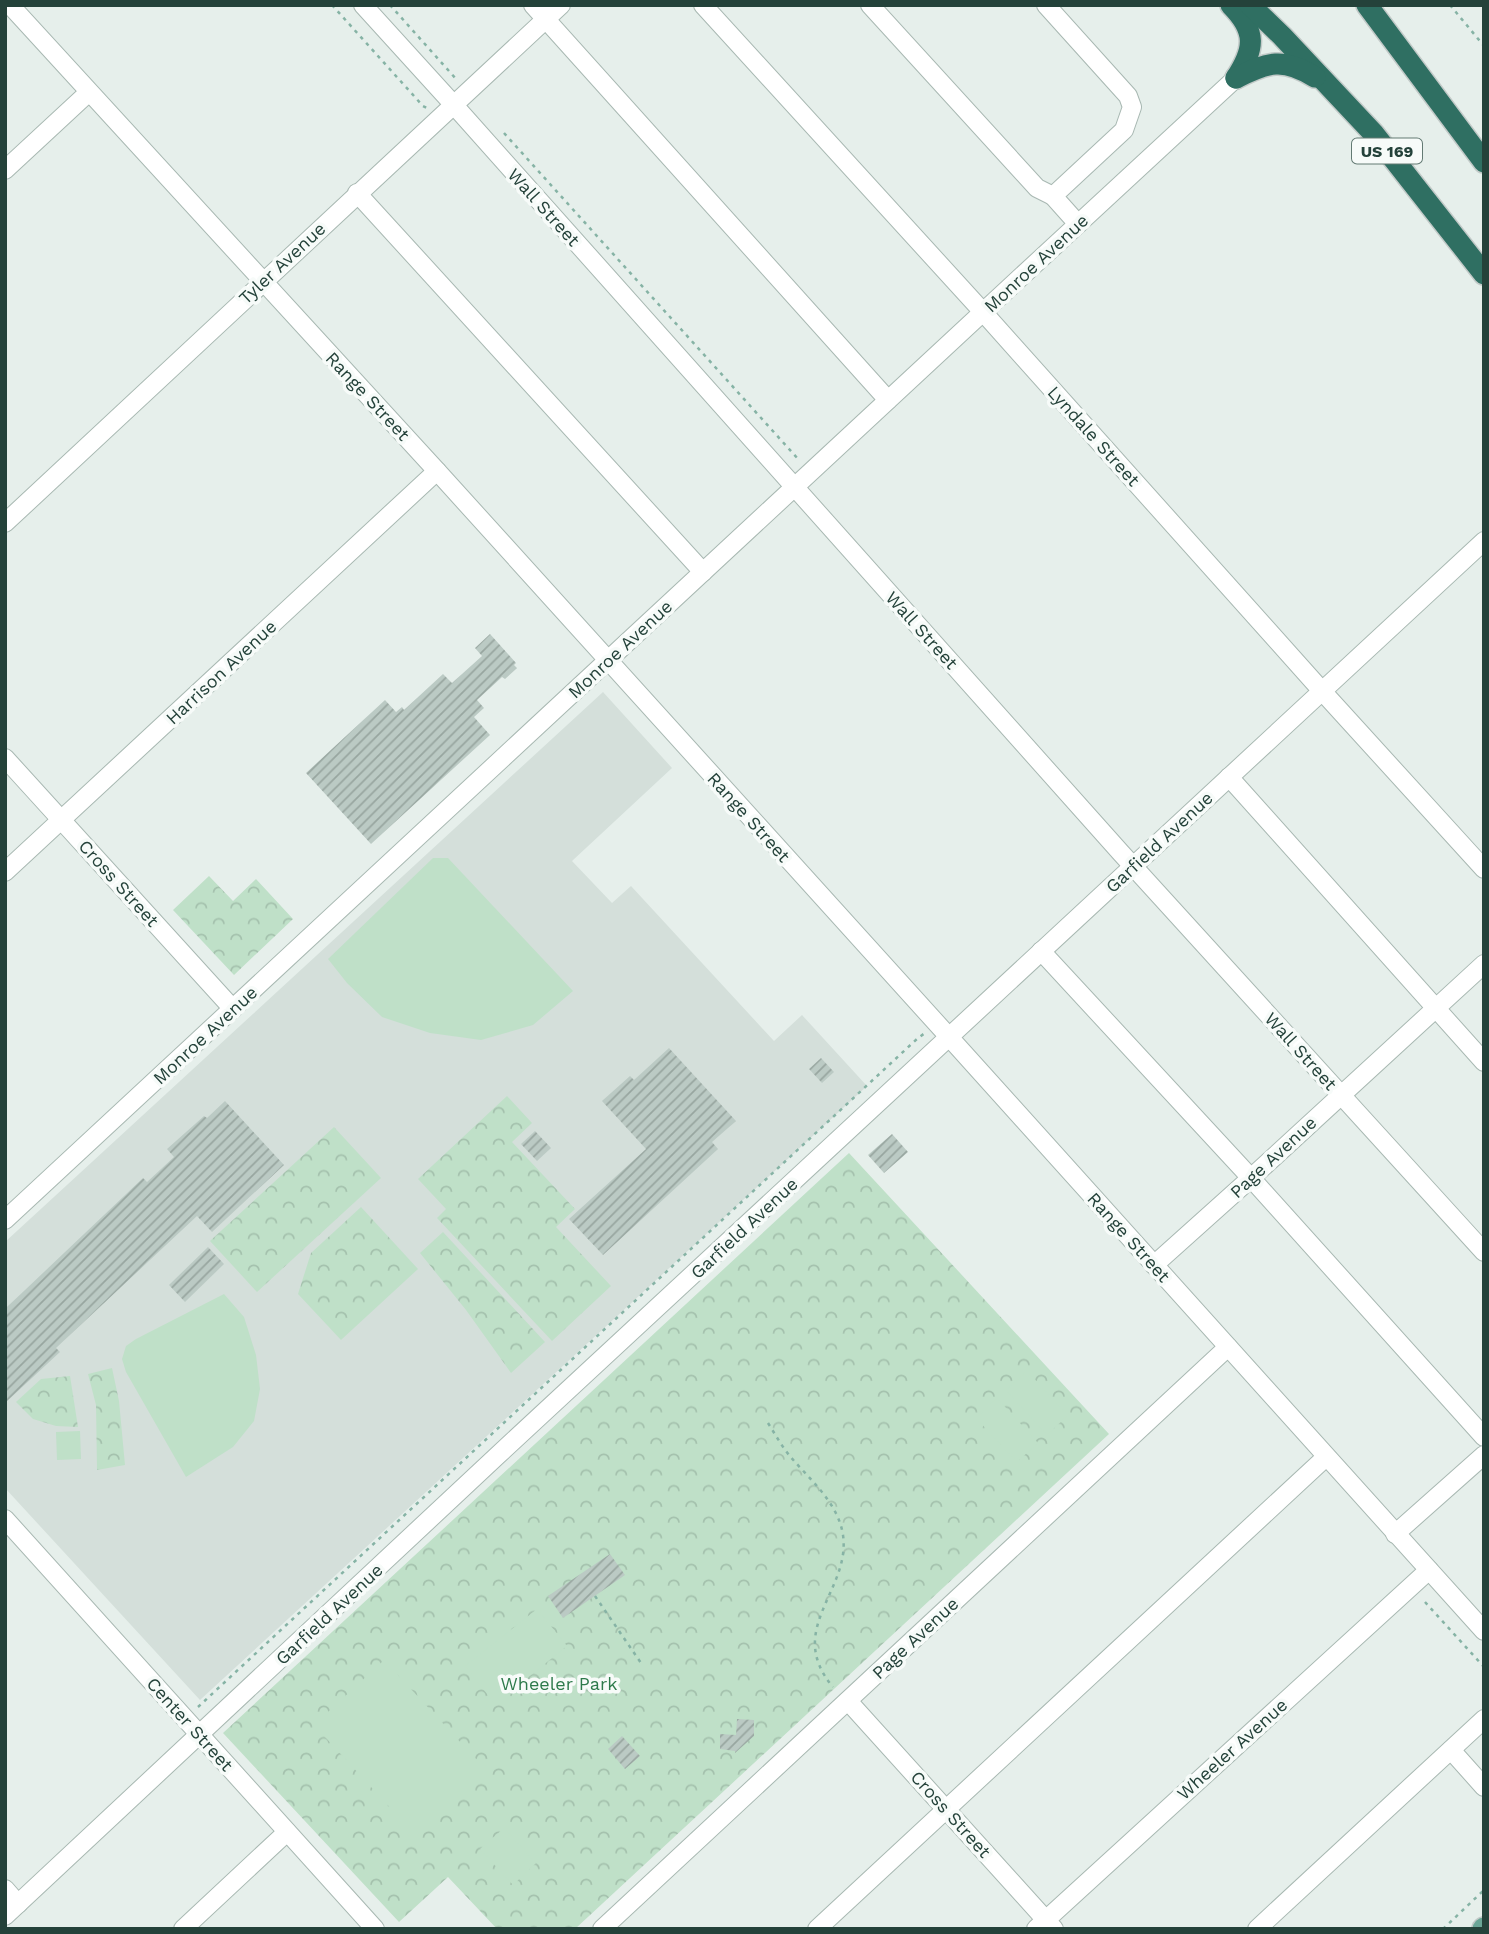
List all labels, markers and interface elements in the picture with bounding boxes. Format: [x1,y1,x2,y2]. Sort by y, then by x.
road number: US 169 [1352,139,1422,164]
street label: Wall Street [504,164,585,251]
street label: Monroe Avenue [980,209,1092,317]
street label: Tyler Avenue [234,218,330,308]
street label: Range Street [322,347,415,445]
street label: Lyndale Street [1044,382,1145,491]
street label: Wall Street [882,587,963,674]
street label: Monroe Avenue [564,595,676,703]
street label: Harrison Avenue [161,615,281,729]
street label: Range Street [703,768,795,867]
street label: Garfield Avenue [1101,787,1217,897]
street label: Cross Street [75,835,164,931]
street label: Monroe Avenue [149,981,261,1089]
street label: Wall Street [1261,1008,1342,1095]
street label: Page Avenue [1226,1112,1320,1202]
street label: Garfield Avenue [686,1173,802,1283]
street label: Range Street [1083,1188,1175,1287]
street label: Garfield Avenue [271,1559,387,1669]
street label: Page Avenue [868,1593,962,1683]
street label: Center Street [142,1673,238,1776]
park label: Wheeler Park [501,1673,617,1694]
street label: Wheeler Avenue [1173,1694,1291,1804]
street label: Cross Street [907,1766,996,1862]

